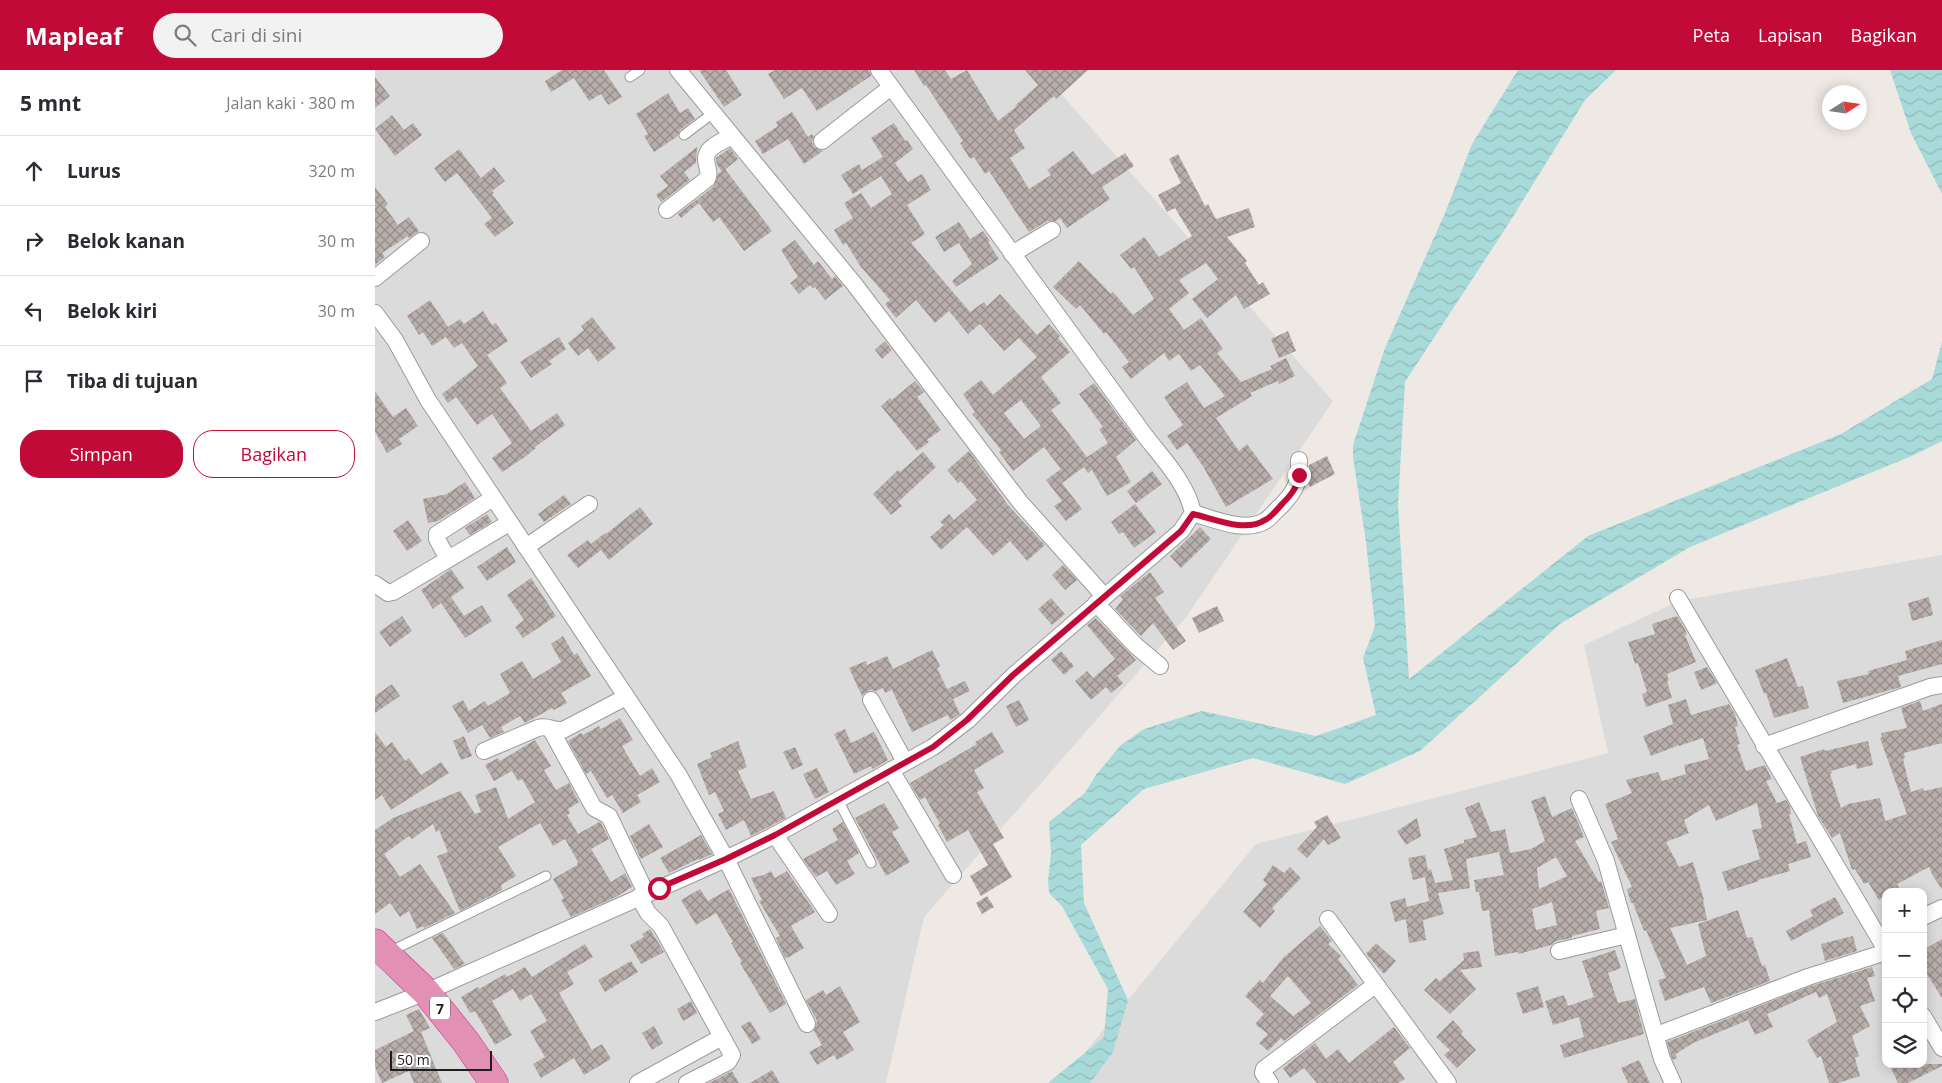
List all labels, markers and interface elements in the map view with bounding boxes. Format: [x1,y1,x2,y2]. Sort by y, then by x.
search box [153,13,503,58]
text: Mapleaf [25,19,123,52]
icon: search [171,21,199,49]
text: Cari di sini [211,22,302,48]
text: Peta [1693,23,1730,47]
text: Lapisan [1758,23,1823,47]
text: Bagikan [1851,23,1917,47]
north arrow [1822,85,1867,130]
text: 5 mnt [20,89,81,117]
text: Jalan kaki · 380 m [226,92,355,114]
icon: ahead [20,157,48,185]
text: Lurus [67,158,121,184]
text: 320 m [309,160,355,182]
icon: right [20,227,48,255]
text: Belok kanan [67,228,185,254]
text: 30 m [318,230,355,252]
icon: left [20,297,48,325]
text: Belok kiri [67,298,157,324]
text: 30 m [318,300,355,322]
icon: arrive [20,367,48,395]
text: Tiba di tujuan [67,368,198,394]
button: Simpan [20,430,183,478]
button: Bagikan [193,430,355,478]
route end [1288,464,1311,487]
route start [648,877,671,900]
map controls [1882,888,1927,1068]
button: + [1882,888,1927,933]
button: − [1882,933,1927,978]
button: locate [1882,978,1927,1023]
road number: 7 [430,996,450,1020]
button: layers [1882,1023,1927,1068]
scale bar [390,1048,493,1071]
text: 50 m [397,1050,430,1069]

